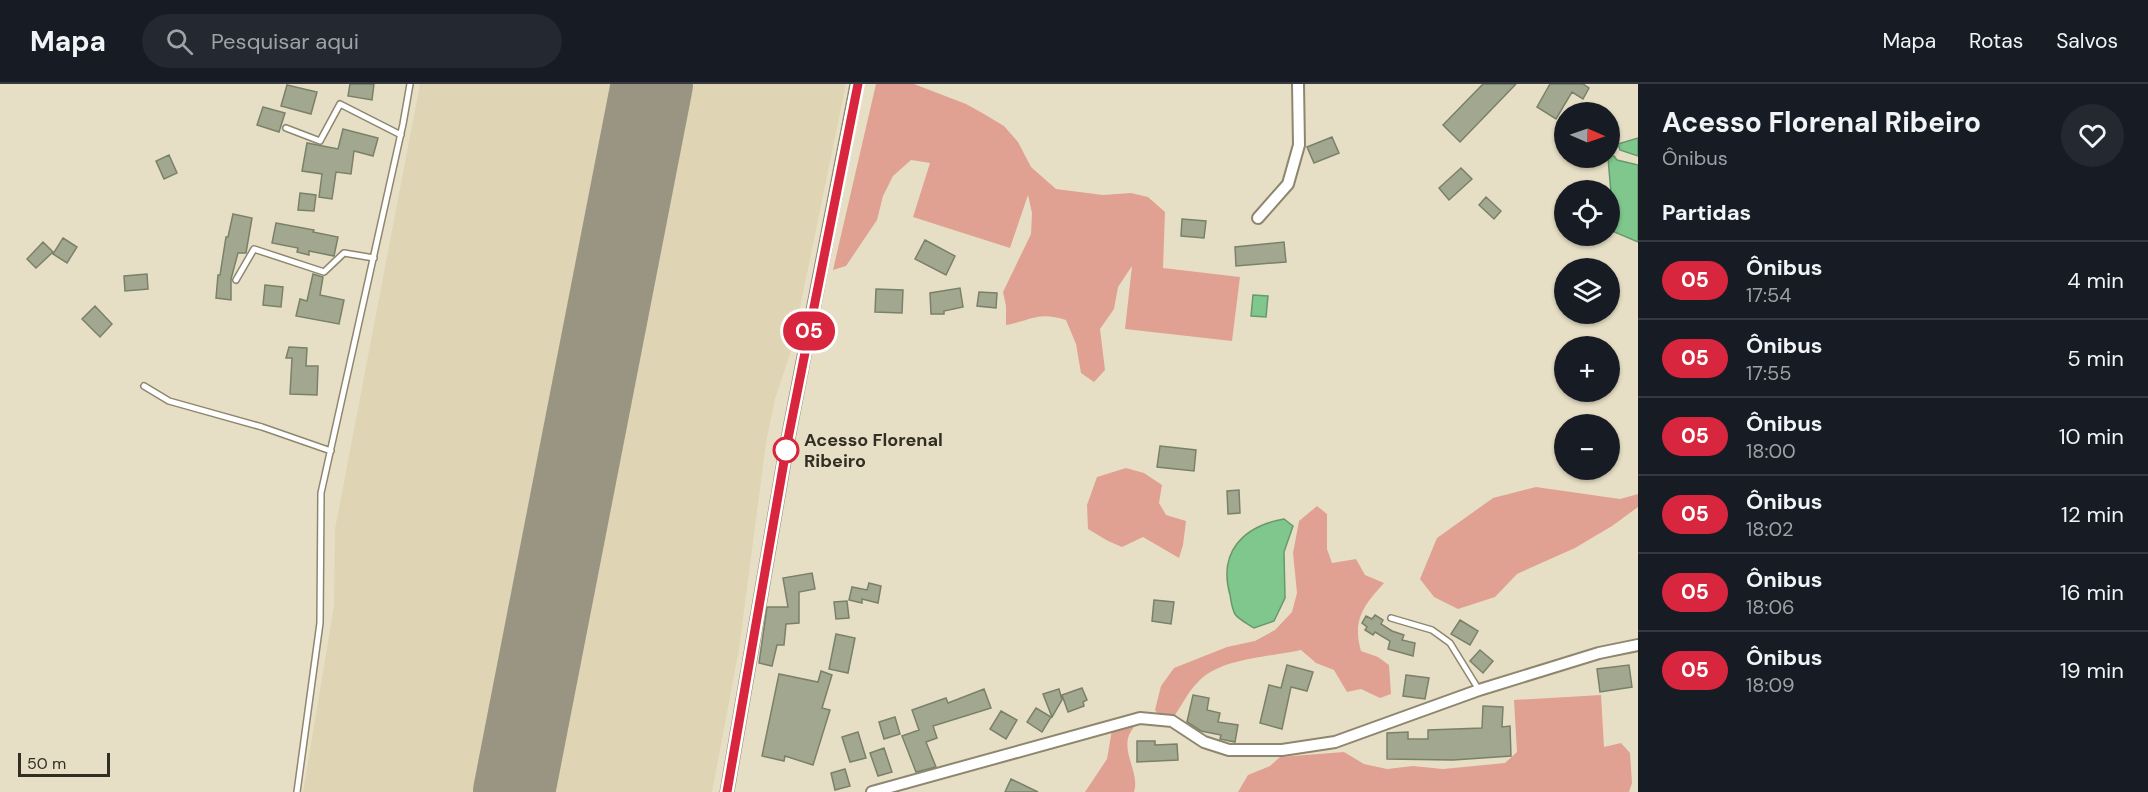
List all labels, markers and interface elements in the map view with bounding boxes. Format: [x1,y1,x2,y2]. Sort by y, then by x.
search box [142,14,562,68]
text: Mapa [30,23,106,60]
icon: search [163,25,196,58]
text: Pesquisar aqui [211,27,359,56]
text: Mapa [1882,27,1936,55]
text: Rotas [1969,27,2023,55]
text: Salvos [2056,27,2118,55]
north arrow [1554,102,1620,168]
map controls [1554,102,1620,480]
text: Acesso Florenal Ribeiro [1662,104,1981,141]
button: heart [2061,104,2124,167]
text: Ônibus [1662,145,1728,171]
button: locate [1554,180,1620,246]
text: Partidas [1662,198,1751,227]
text: Ônibus [1746,253,1823,282]
button: layers [1554,258,1620,324]
text: 05 [1681,266,1709,294]
text: 4 min [2067,266,2124,295]
text: 17:54 [1746,282,1791,308]
line badge: 05 [782,312,836,350]
text: 05 [795,317,823,345]
text: Ônibus [1746,331,1823,360]
button: + [1554,336,1620,402]
text: 05 [1681,344,1709,372]
text: 5 min [2067,344,2124,373]
text: 17:55 [1746,360,1791,386]
text: Ônibus [1746,409,1823,438]
button: − [1554,414,1620,480]
text: 05 [1681,422,1709,450]
text: 10 min [2059,422,2124,451]
place label: Acesso Florenal Ribeiro [804,428,943,473]
marker: Acesso Florenal Ribeiro [773,437,799,463]
text: 18:00 [1746,438,1796,464]
text: Ônibus [1746,487,1823,516]
text: 05 [1681,500,1709,528]
text: 12 min [2061,500,2124,529]
text: 18:02 [1746,516,1793,542]
text: Ônibus [1746,565,1823,594]
text: 05 [1681,578,1709,606]
text: 16 min [2060,578,2124,607]
text: 18:06 [1746,594,1795,620]
text: Ônibus [1746,643,1823,672]
text: 05 [1681,656,1709,684]
text: 19 min [2060,656,2124,685]
text: 18:09 [1746,672,1795,698]
scale bar [18,750,110,778]
text: 50 m [27,753,66,774]

